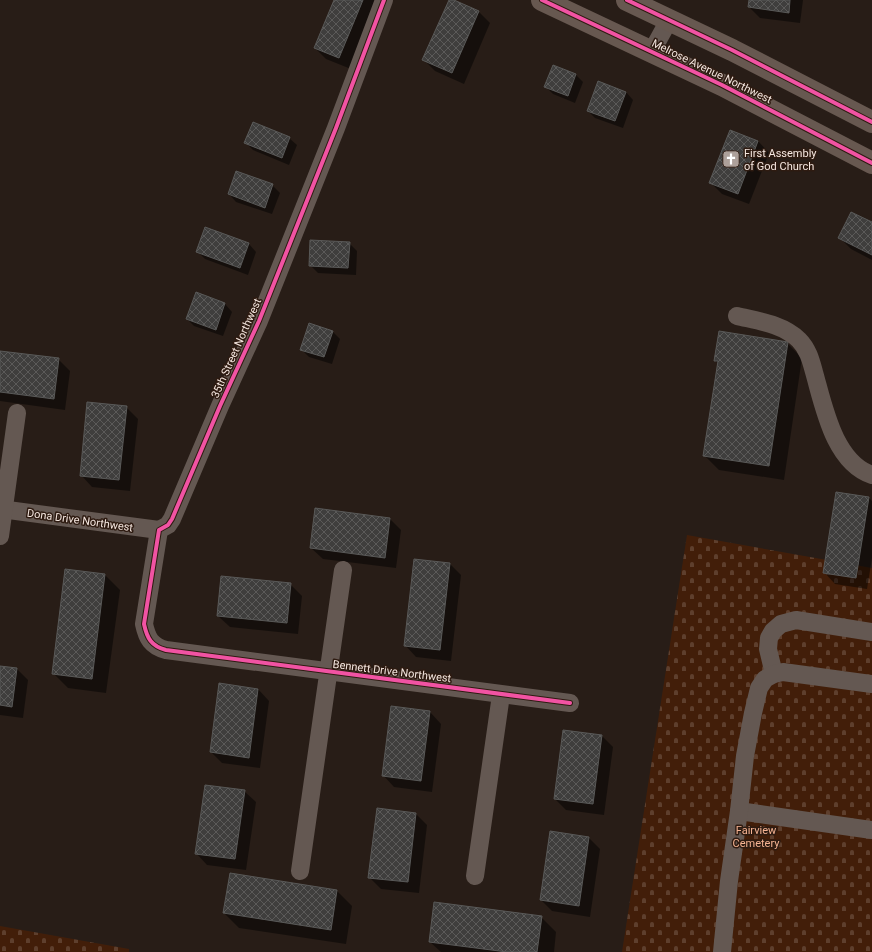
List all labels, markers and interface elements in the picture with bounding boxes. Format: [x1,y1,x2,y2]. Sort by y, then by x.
street label: Melrose Avenue Northwest [650,37,774,106]
place label: First Assembly of God Church [744,147,817,173]
church icon: First Assembly of God Church [721,149,741,169]
street label: 35th Street Northwest [209,296,264,400]
street label: Dona Drive Northwest [26,507,134,534]
street label: Bennett Drive Northwest [332,658,452,685]
park label: Fairview Cemetery [733,824,780,850]

